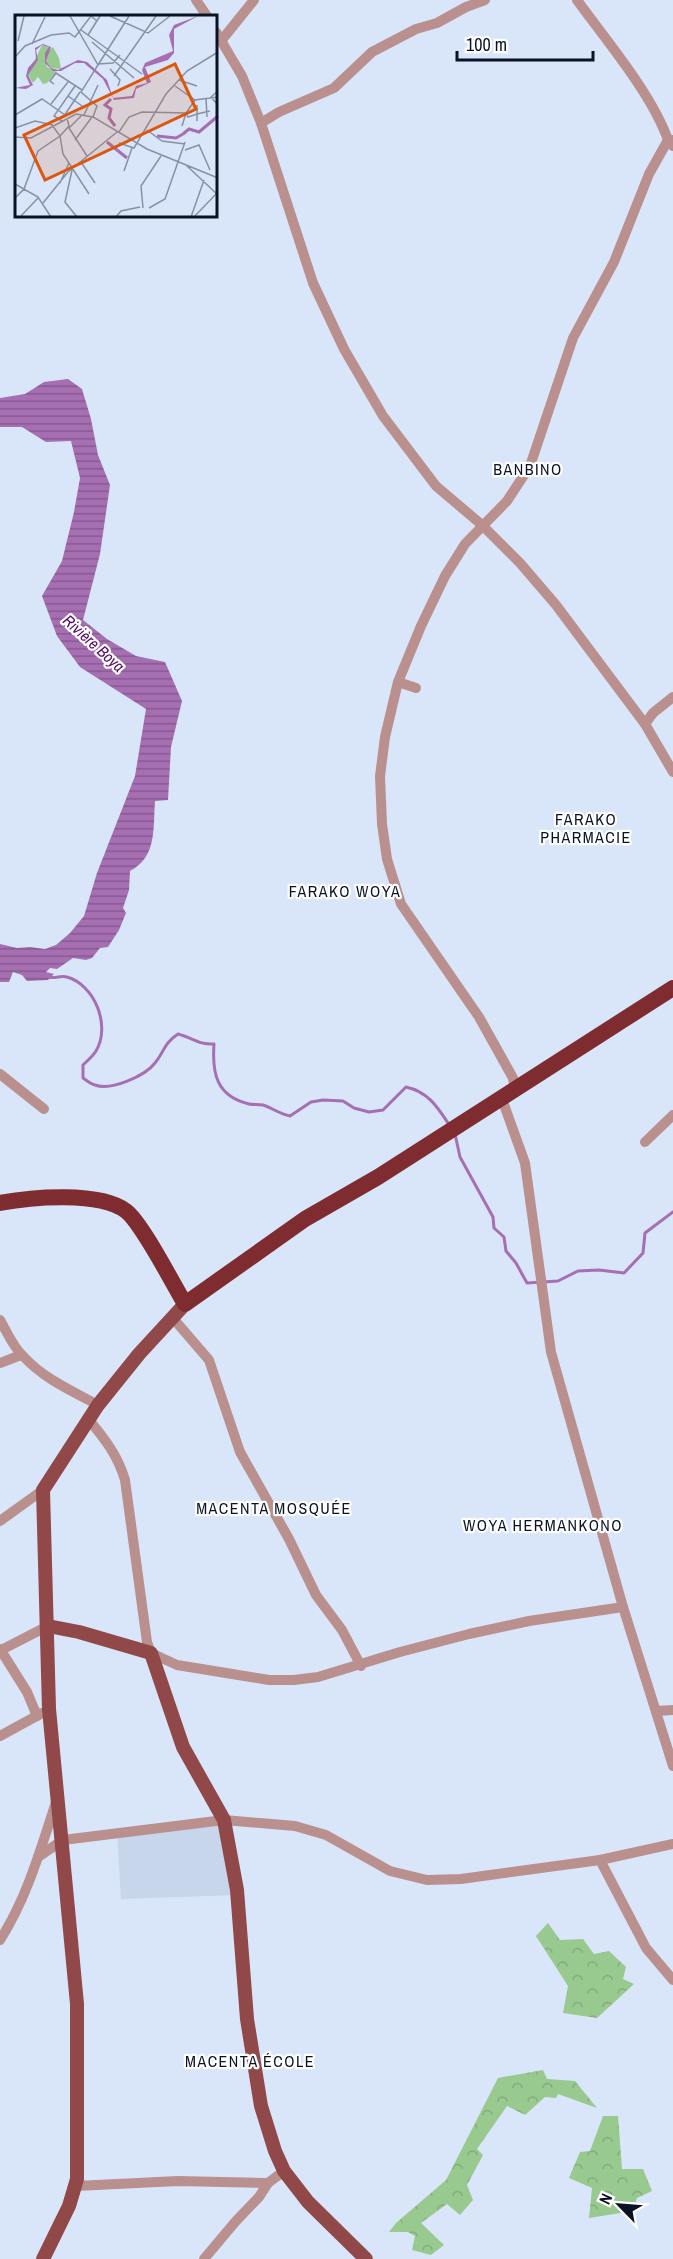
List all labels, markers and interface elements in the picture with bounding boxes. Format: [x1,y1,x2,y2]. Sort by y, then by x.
inset map [15,15,218,218]
scale bar [457,24,594,62]
text: 100 m [466,32,507,57]
district label: BANBINO [493,458,563,480]
water label: Rivière Boya [58,609,130,677]
district label: FARAKO PHARMACIE [540,808,632,848]
district label: FARAKO WOYA [289,880,401,902]
district label: MACENTA MOSQUÉE [196,1497,352,1519]
district label: WOYA HERMANKONO [463,1514,623,1536]
district label: MACENTA ÉCOLE [185,2050,315,2072]
north arrow [589,2175,649,2235]
text: N [593,2190,617,2208]

